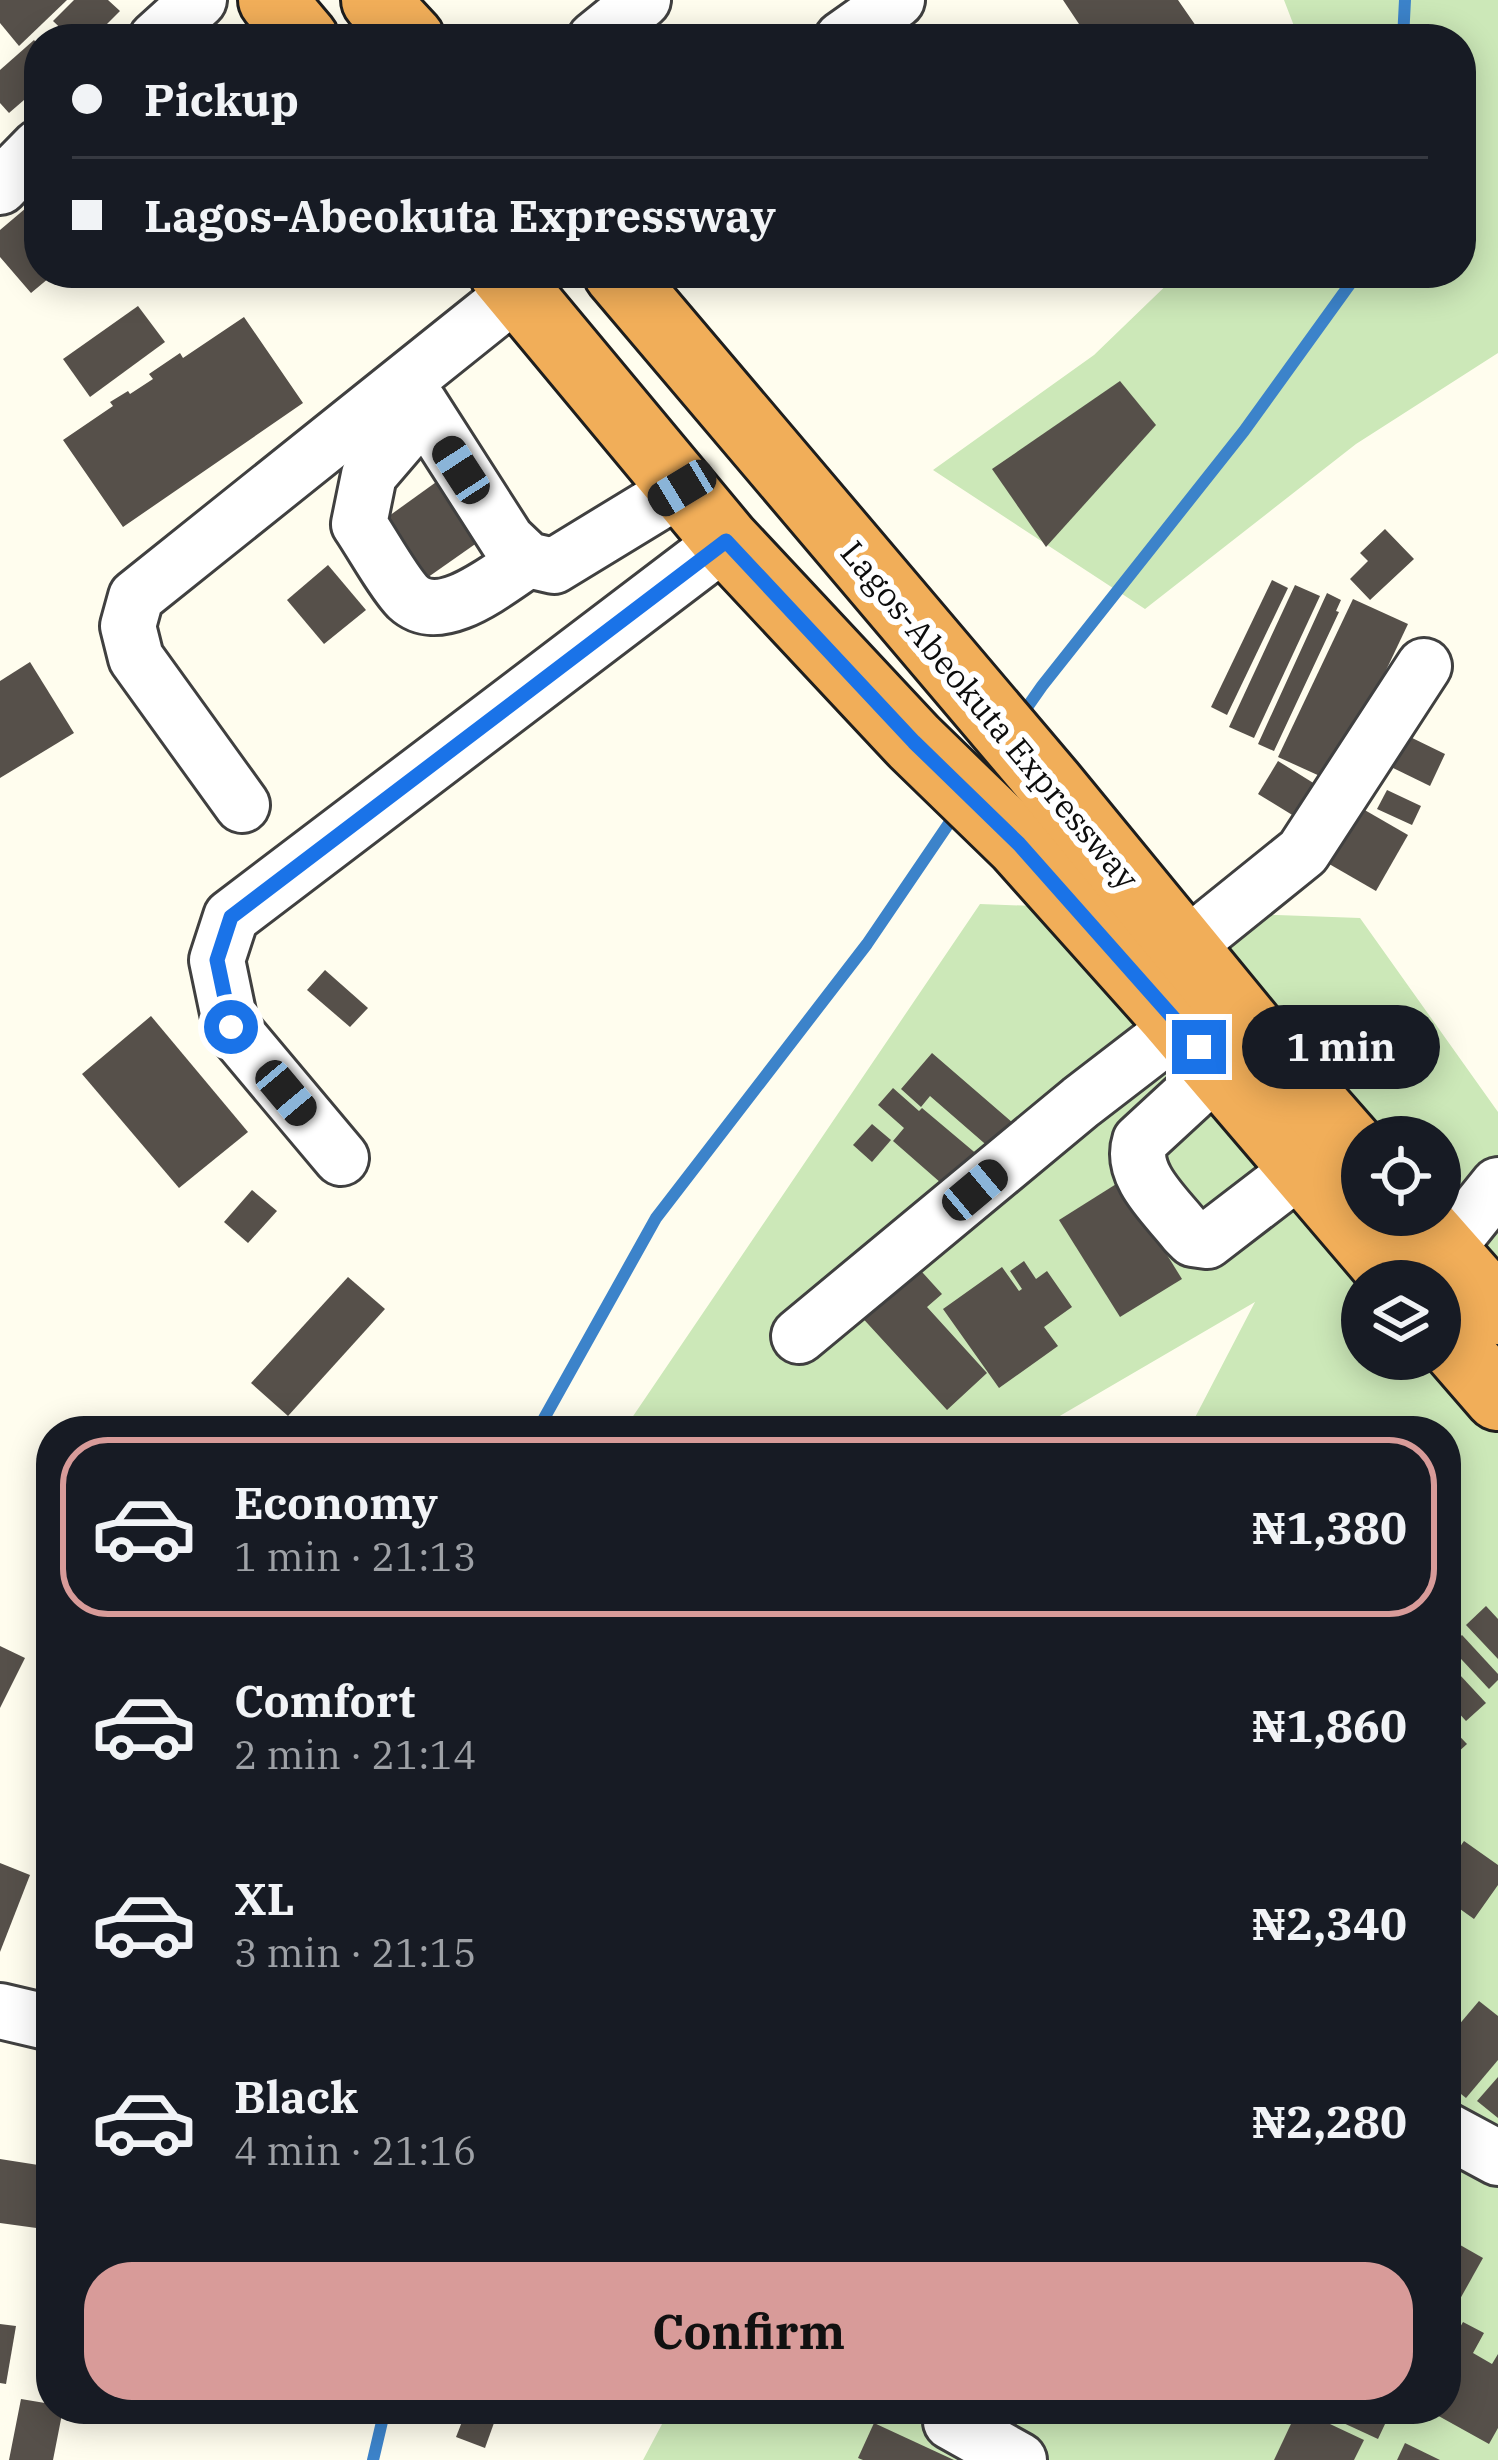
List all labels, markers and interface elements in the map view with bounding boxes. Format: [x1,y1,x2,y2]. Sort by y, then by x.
text: Pickup [144,70,299,128]
text: Lagos-Abeokuta Expressway [144,186,776,244]
car [426,430,496,510]
car [642,454,722,522]
street label: Lagos-Abeokuta Expressway [832,531,1149,898]
route start [204,1000,258,1054]
callout: 1 min [1241,1005,1439,1089]
route end [1172,1020,1226,1074]
text: 1 min [1286,1021,1396,1072]
car [249,1054,323,1132]
map controls [1341,1116,1461,1380]
button: locate [1341,1116,1461,1236]
car [936,1153,1014,1227]
button: layers [1341,1260,1461,1380]
icon: car [90,1473,198,1581]
text: Economy [234,1473,438,1531]
text: ₦1,380 [1252,1498,1407,1556]
text: 1 min · 21:13 [234,1531,476,1582]
icon: car [90,1671,198,1779]
text: Comfort [234,1671,415,1729]
text: ₦1,860 [1252,1696,1407,1754]
text: 2 min · 21:14 [234,1729,476,1780]
icon: car [90,1869,198,1977]
text: XL [234,1869,295,1927]
text: ₦2,340 [1252,1894,1407,1952]
text: 3 min · 21:15 [234,1927,476,1978]
icon: car [90,2067,198,2175]
text: Black [234,2067,358,2125]
text: ₦2,280 [1252,2092,1407,2150]
text: 4 min · 21:16 [234,2125,476,2176]
button: Confirm [84,2262,1413,2400]

